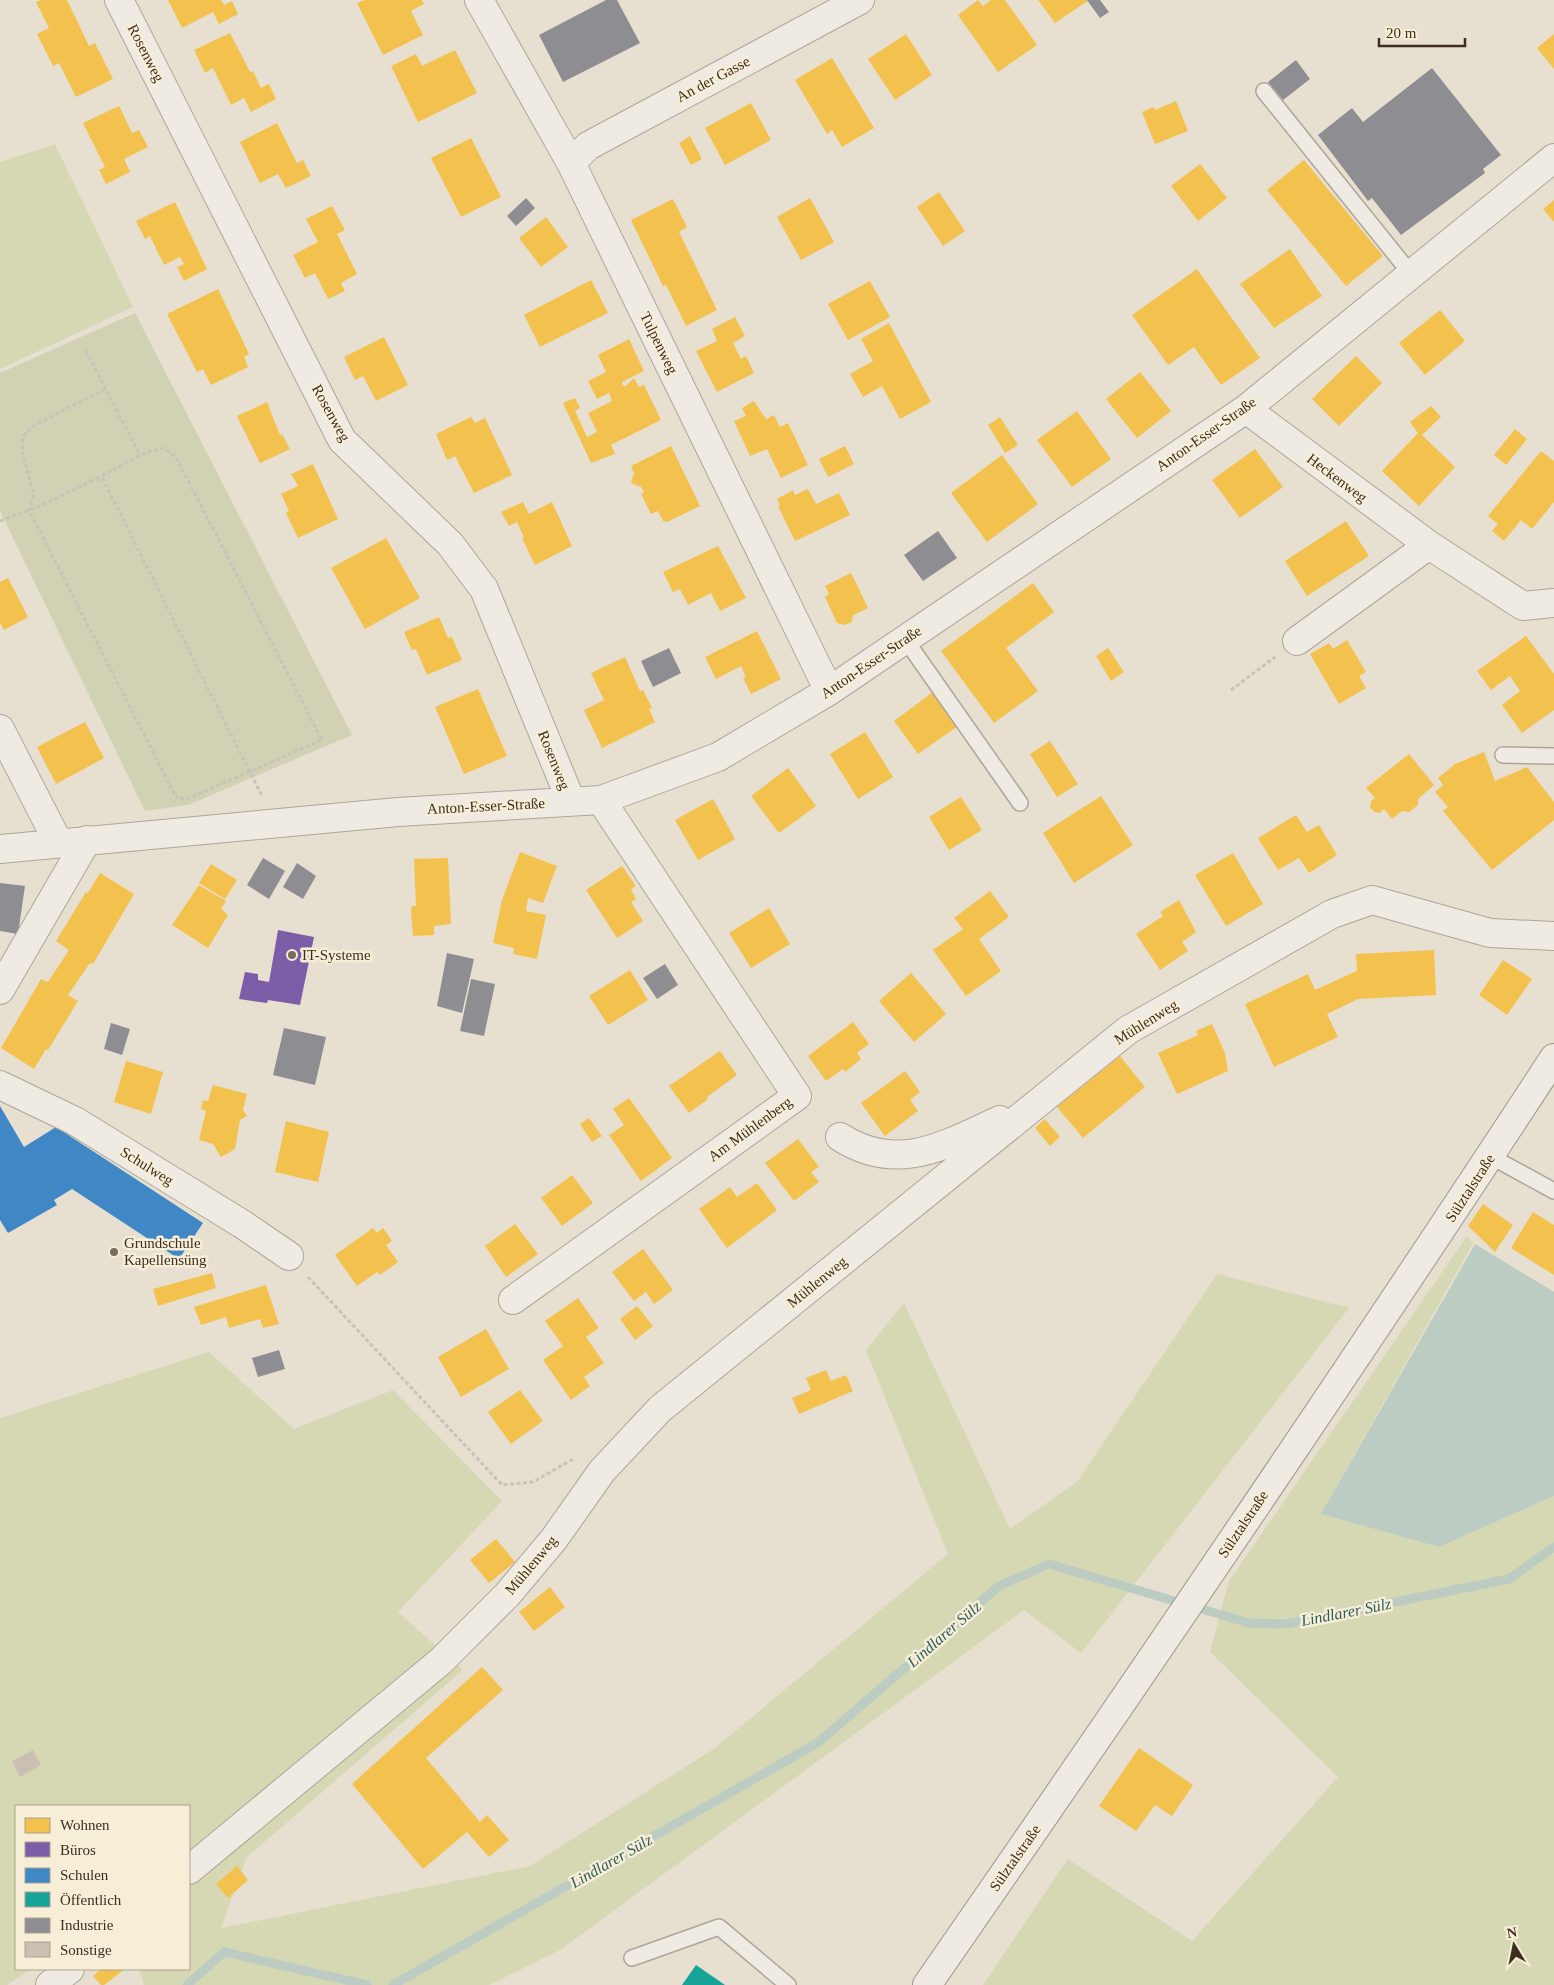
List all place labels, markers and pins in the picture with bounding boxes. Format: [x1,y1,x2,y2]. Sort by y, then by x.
place label: IT-Systeme [302,947,371,963]
marker: IT-Systeme [286,949,298,961]
place label: Grundschule Kapellensüng [124,1235,207,1268]
marker: Grundschule Kapellensüng [108,1246,120,1258]

